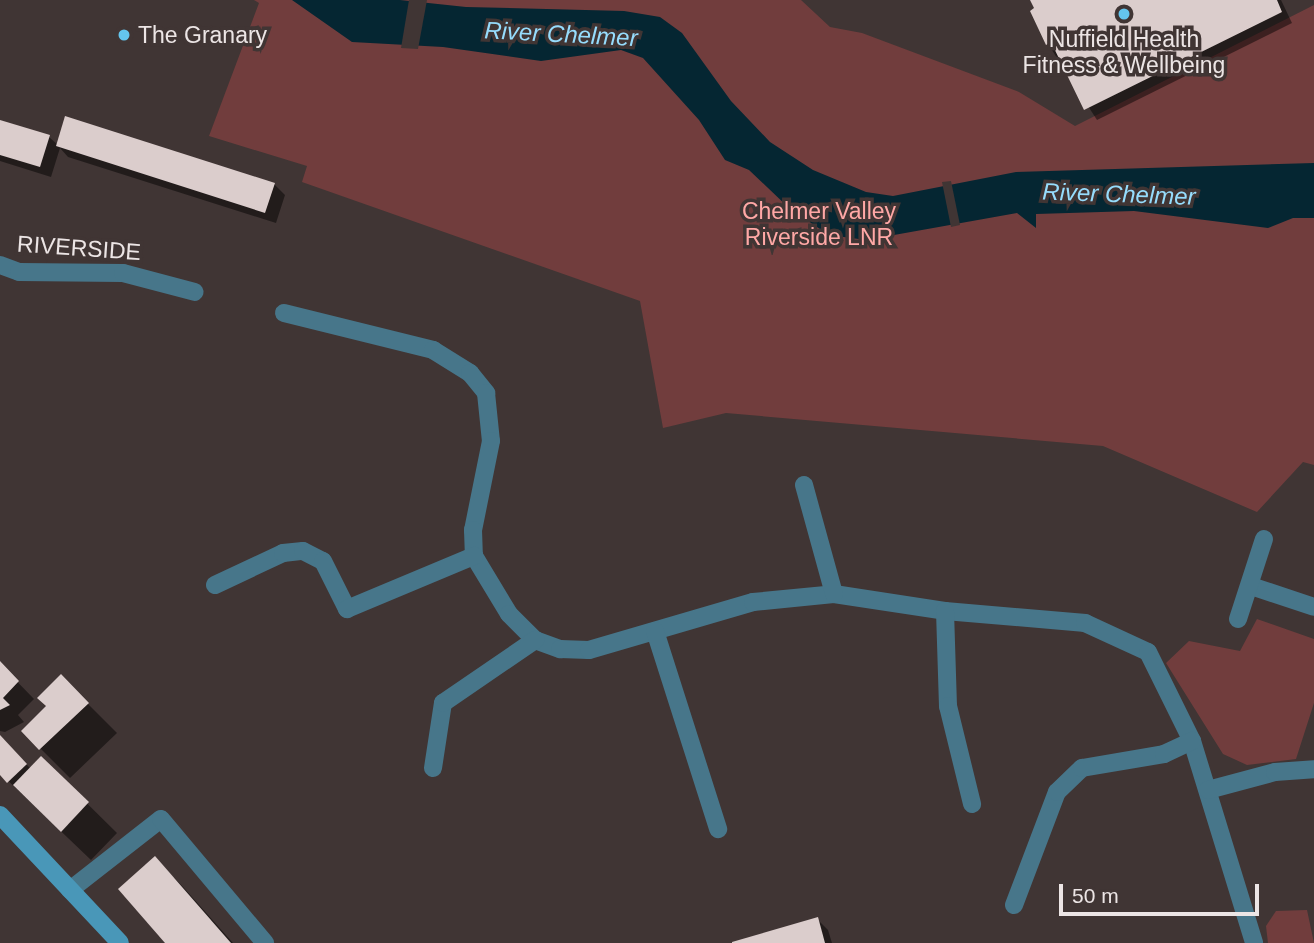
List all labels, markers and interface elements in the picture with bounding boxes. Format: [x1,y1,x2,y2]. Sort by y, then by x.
marker: Nuffield Health Fitness & Wellbeing [1116,6,1132,22]
water label: River Chelmer [484,16,638,52]
place label: The Granary [138,21,267,49]
place label: Nuffield Health Fitness & Wellbeing [1023,25,1225,79]
marker: The Granary [116,27,132,43]
water label: River Chelmer [1042,177,1196,211]
park label: Chelmer Valley Riverside LNR [742,197,896,251]
street label: RIVERSIDE [16,230,142,266]
scale bar [1062,870,1262,914]
text: 50 m [1072,884,1119,907]

